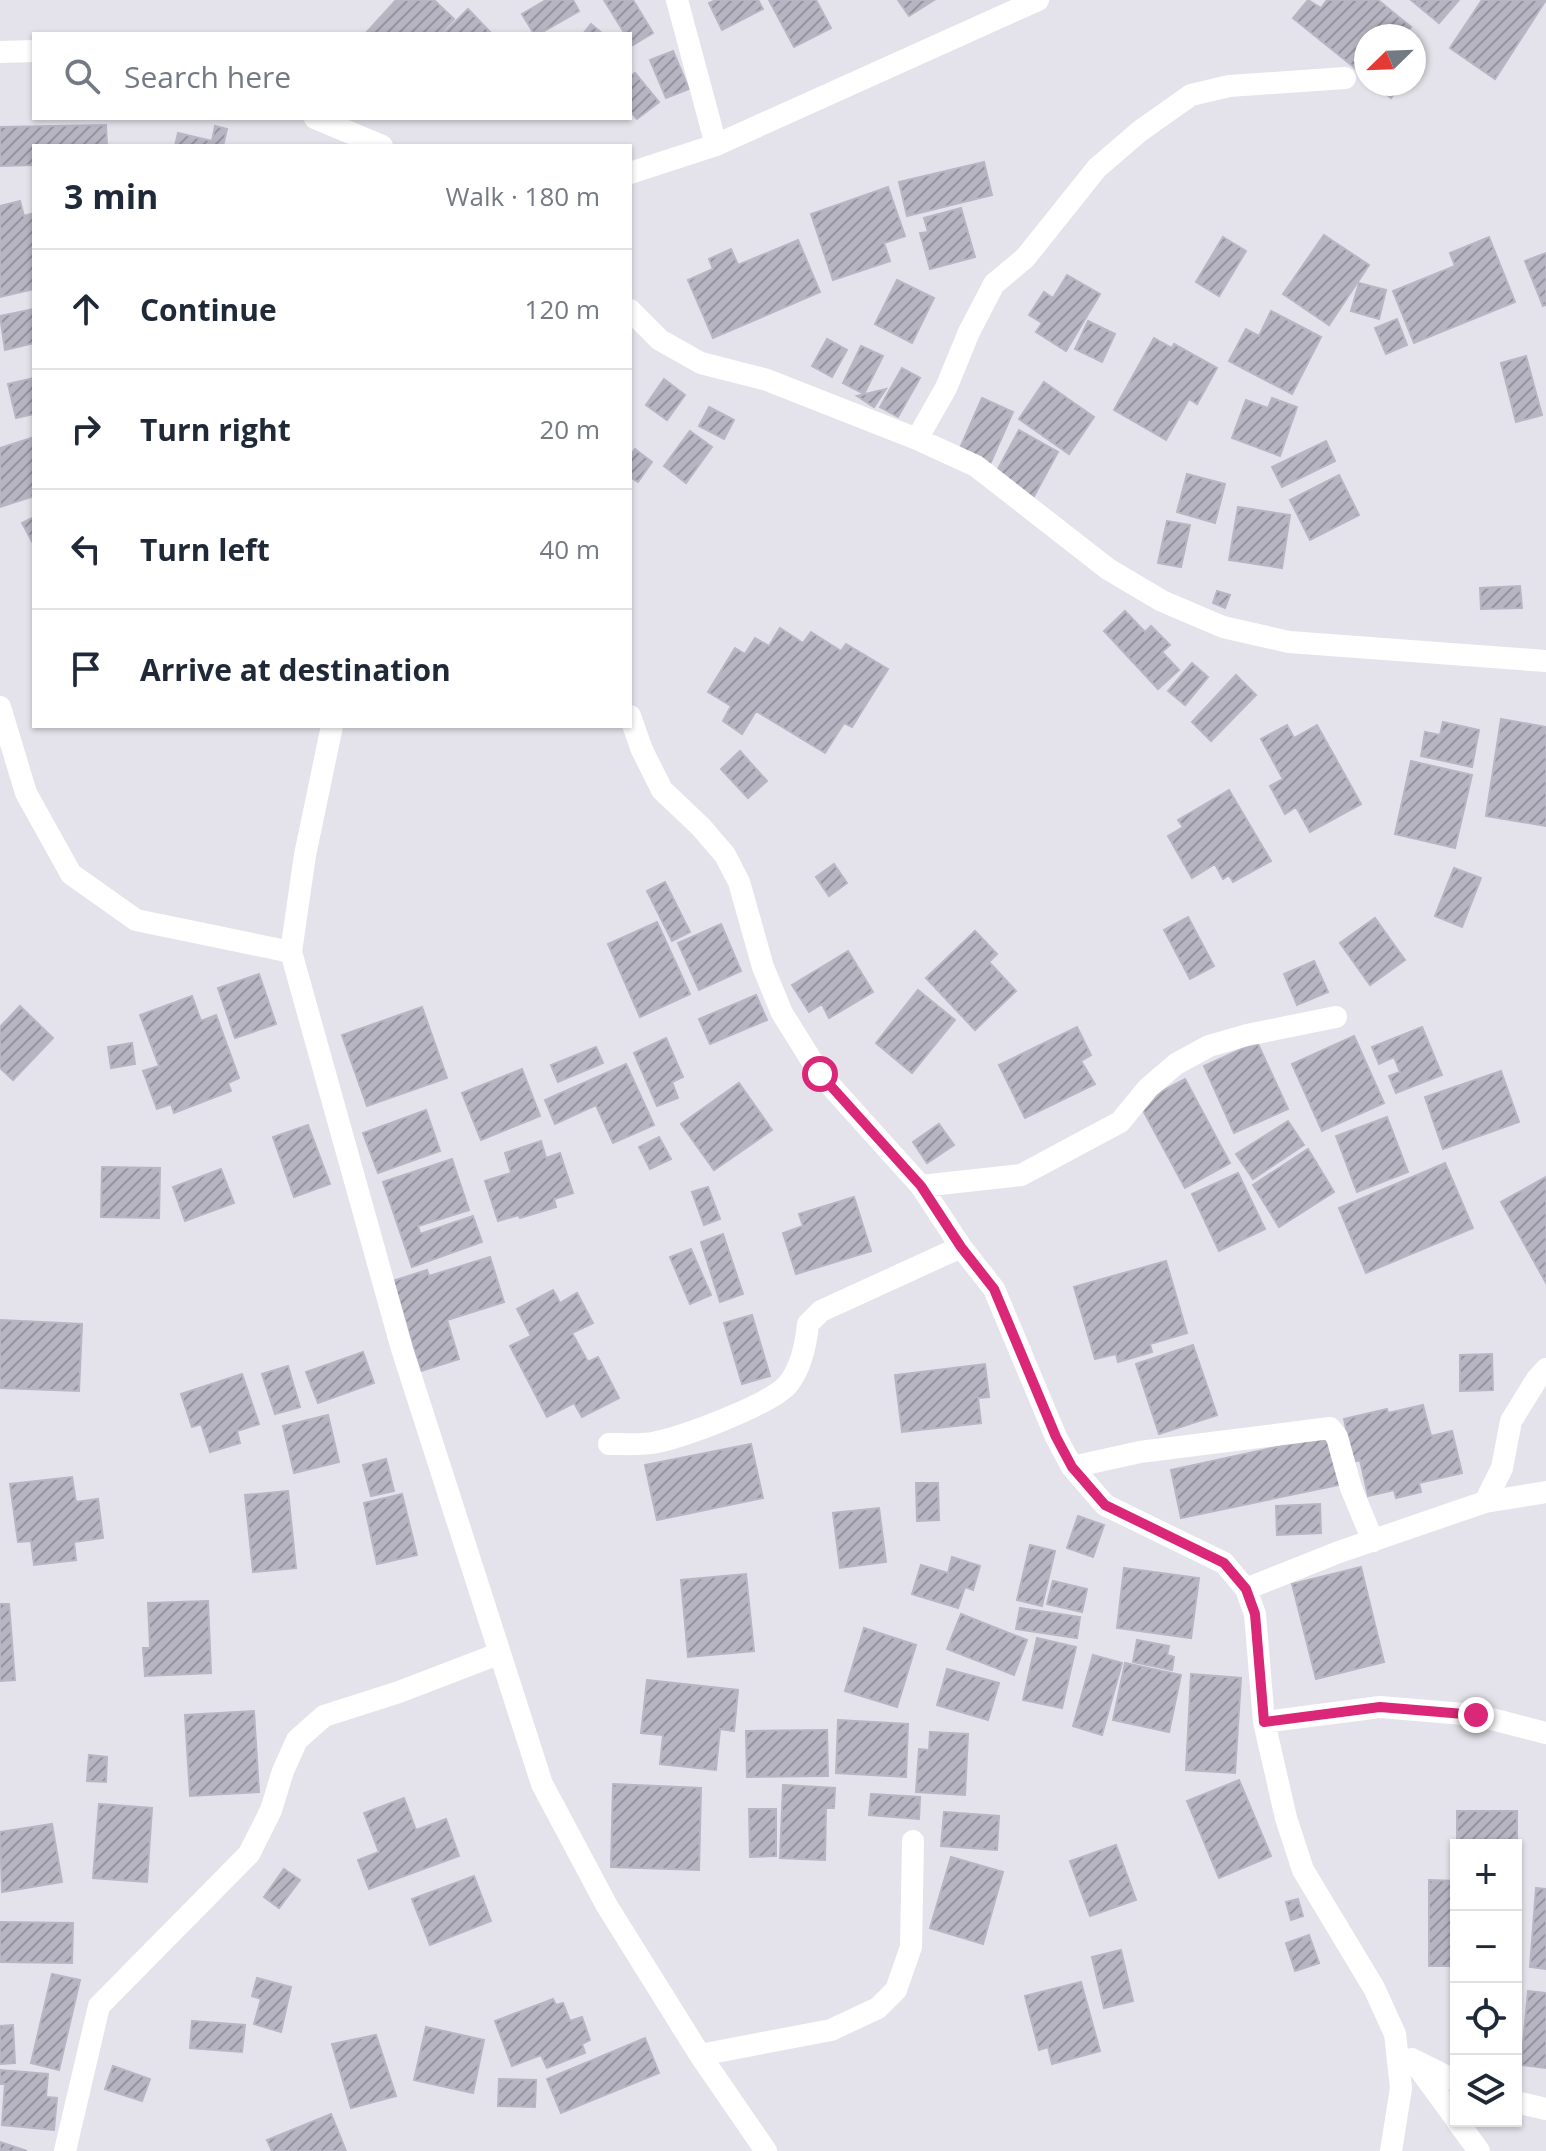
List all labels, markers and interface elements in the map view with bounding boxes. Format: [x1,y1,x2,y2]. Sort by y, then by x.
north arrow [1354,24,1426,96]
search box [32,32,632,120]
icon: search [60,54,104,98]
text: Search here [124,56,291,97]
text: 3 min [64,173,158,219]
text: Walk · 180 m [446,178,600,214]
icon: ahead [64,287,108,331]
text: Continue [140,289,277,330]
text: 120 m [525,291,600,327]
icon: right [64,407,108,451]
text: Turn right [140,409,291,450]
text: 20 m [539,411,600,447]
icon: left [64,527,108,571]
text: Turn left [140,529,270,570]
text: 40 m [539,531,600,567]
icon: arrive [64,647,108,691]
text: Arrive at destination [140,649,451,690]
route start [802,1056,838,1092]
route end [1458,1697,1494,1733]
map controls [1450,1839,1522,2127]
button: + [1450,1839,1522,1911]
button: − [1450,1911,1522,1983]
button: locate [1450,1983,1522,2055]
button: layers [1450,2055,1522,2127]

